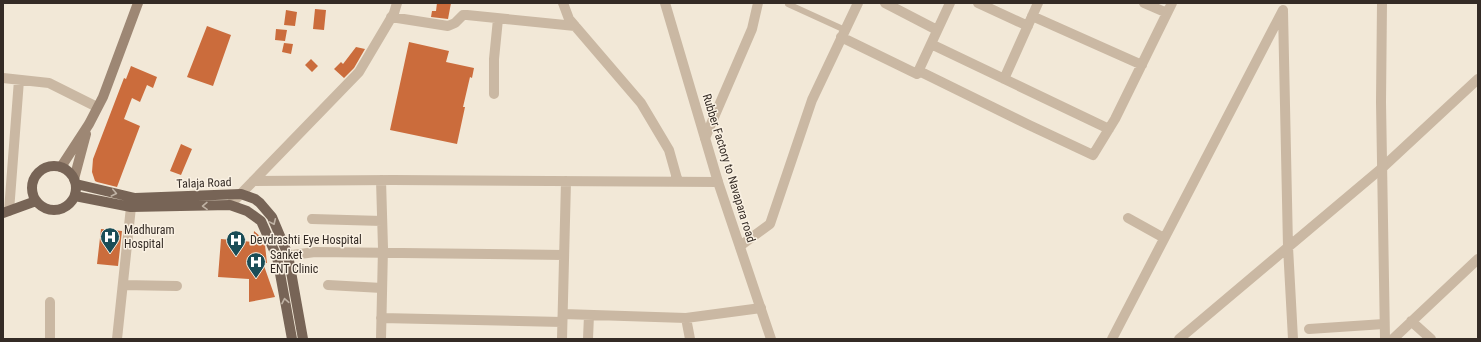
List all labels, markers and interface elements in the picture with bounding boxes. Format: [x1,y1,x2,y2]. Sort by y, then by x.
street label: Rubber Factory to Navapara road [700,92,758,244]
street label: Talaja Road [176,175,232,191]
one-way arrow [111,189,117,197]
one-way arrow [202,202,208,210]
one-way arrow [268,217,276,225]
place label: Madhuram Hospital [124,223,175,251]
hospital icon: Madhuram Hospital [99,226,121,254]
hospital icon: Devdrashti Eye Hospital [225,229,247,257]
place label: Devdrashti Eye Hospital [250,233,362,247]
place label: Sanket ENT Clinic [270,248,319,276]
hospital icon: Sanket ENT Clinic [245,251,267,279]
one-way arrow [282,298,290,304]

